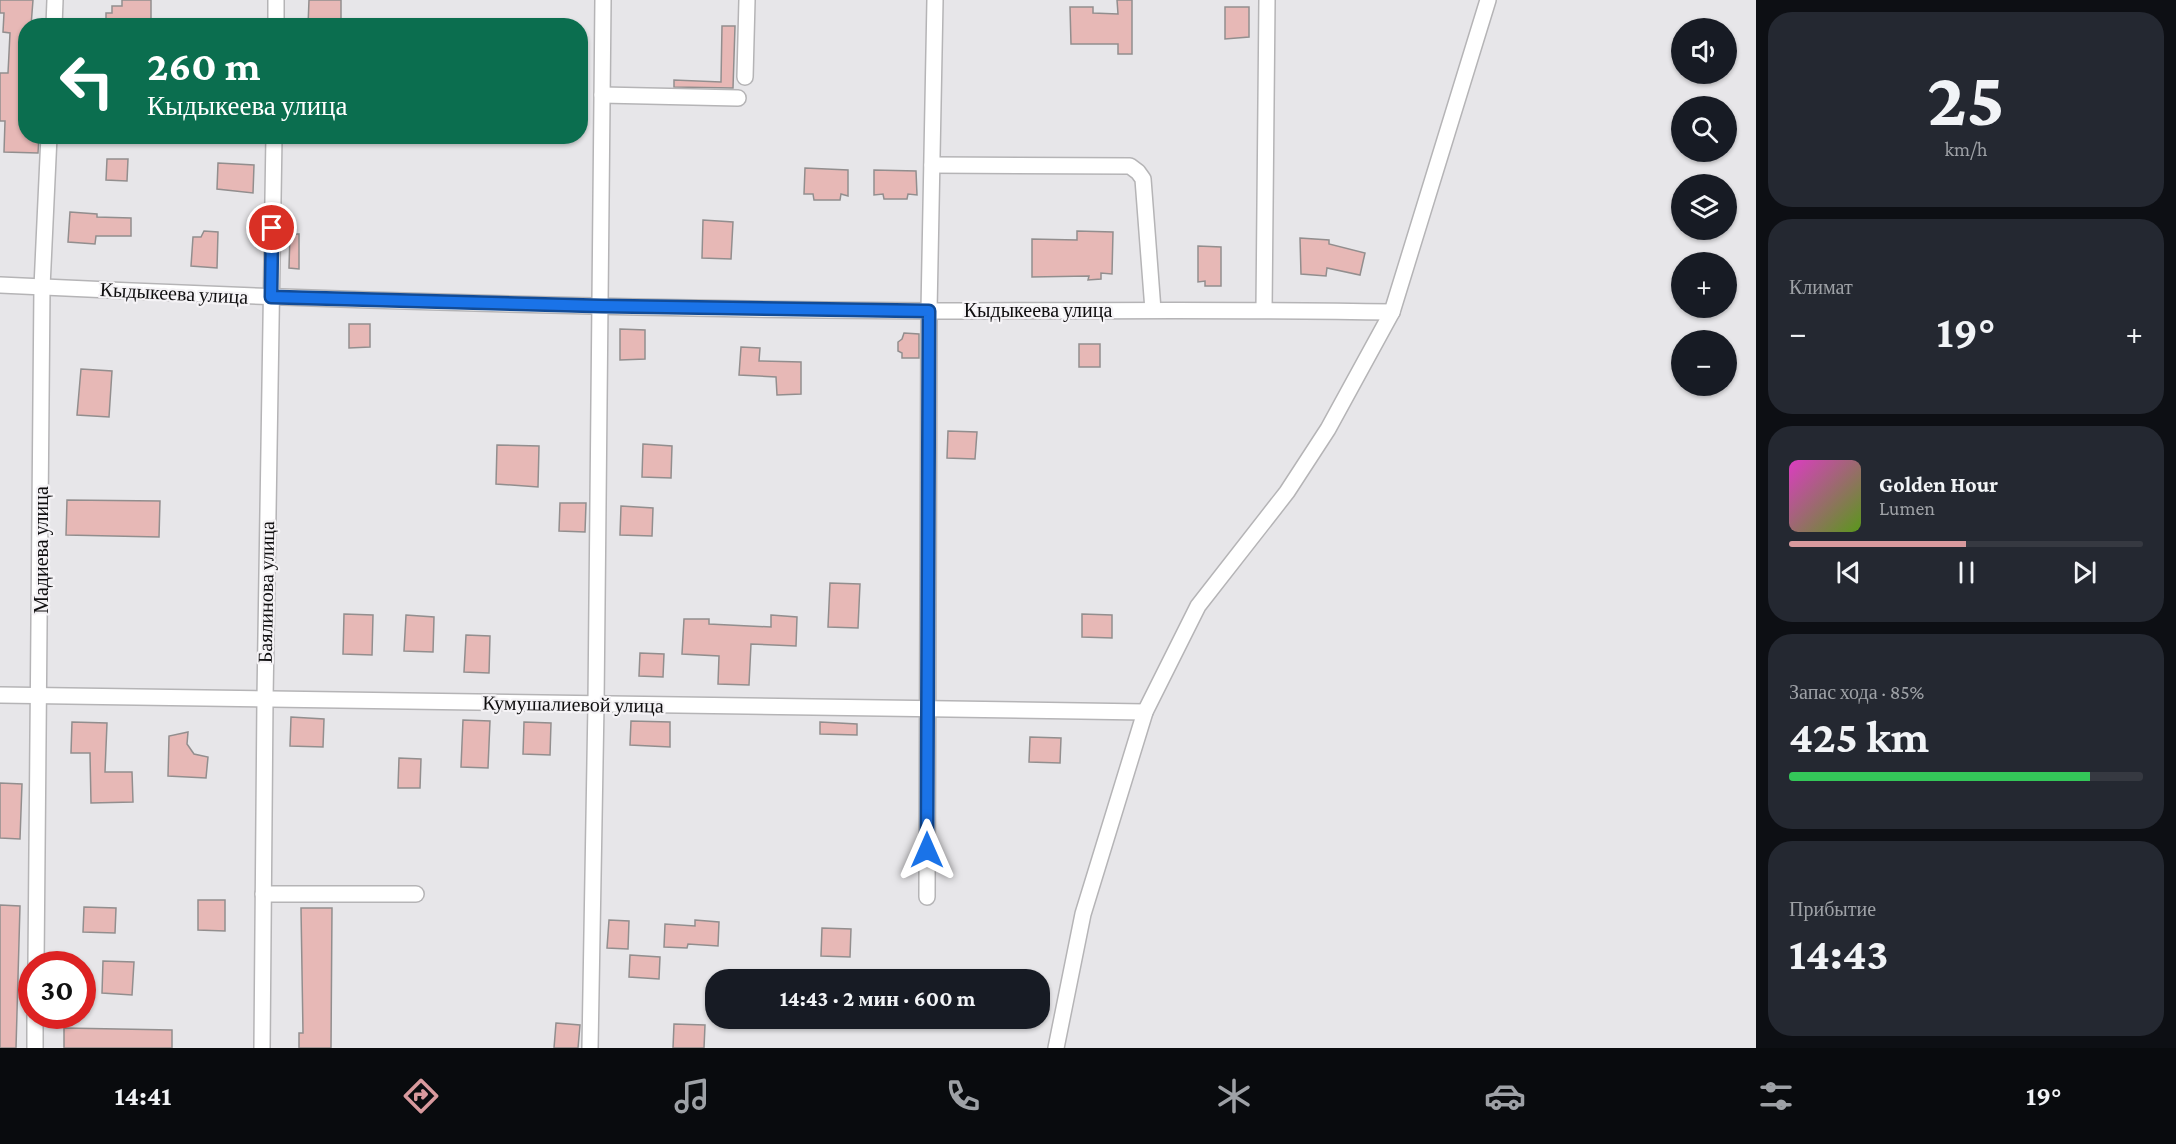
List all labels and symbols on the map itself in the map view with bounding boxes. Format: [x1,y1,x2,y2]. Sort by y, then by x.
pin [246,202,297,253]
street label: Кыдыкеева улица [99,278,249,309]
street label: Кыдыкеева улица [964,299,1112,322]
street label: Мадиева улица [30,486,53,614]
street label: Баялинова улица [254,521,279,663]
street label: Кумушалиевой улица [482,691,664,718]
position arrow [895,818,959,882]
speed limit sign: 30 [18,951,96,1029]

